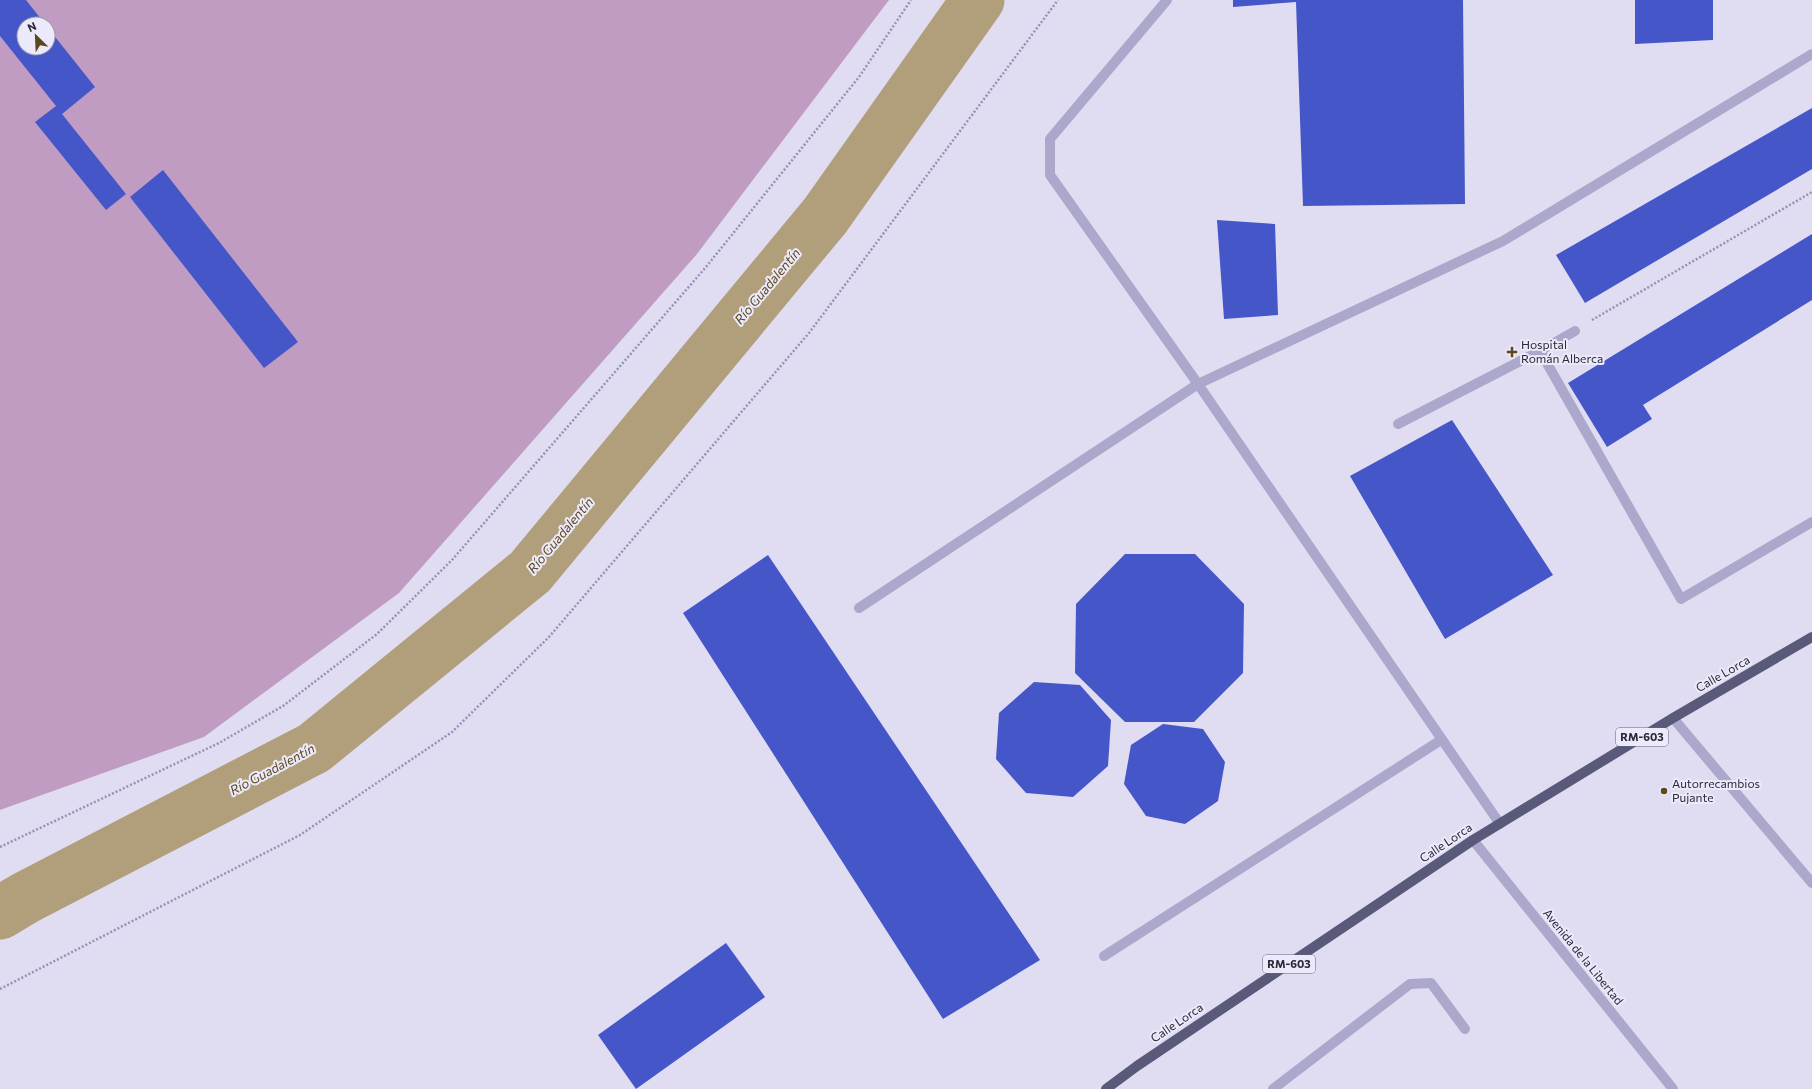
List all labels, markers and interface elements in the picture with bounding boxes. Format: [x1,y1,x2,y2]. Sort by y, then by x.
north arrow [16,16,56,56]
text: N [25,19,38,34]
water label: Río Guadalentín [731,245,803,327]
place label: Hospital Román Alberca [1521,337,1603,365]
marker: Hospital Román Alberca [1506,346,1518,358]
water label: Río Guadalentín [524,494,596,576]
street label: Calle Lorca [1693,652,1752,694]
road number: RM-603 [1616,728,1668,746]
water label: Río Guadalentín [227,740,317,798]
place label: Autorrecambios Pujante [1672,776,1760,804]
marker: Autorrecambios Pujante [1659,786,1669,796]
street label: Calle Lorca [1417,820,1474,865]
street label: Avenida de la Libertad [1541,906,1627,1007]
road number: RM-603 [1263,955,1315,973]
street label: Calle Lorca [1148,1000,1205,1045]

